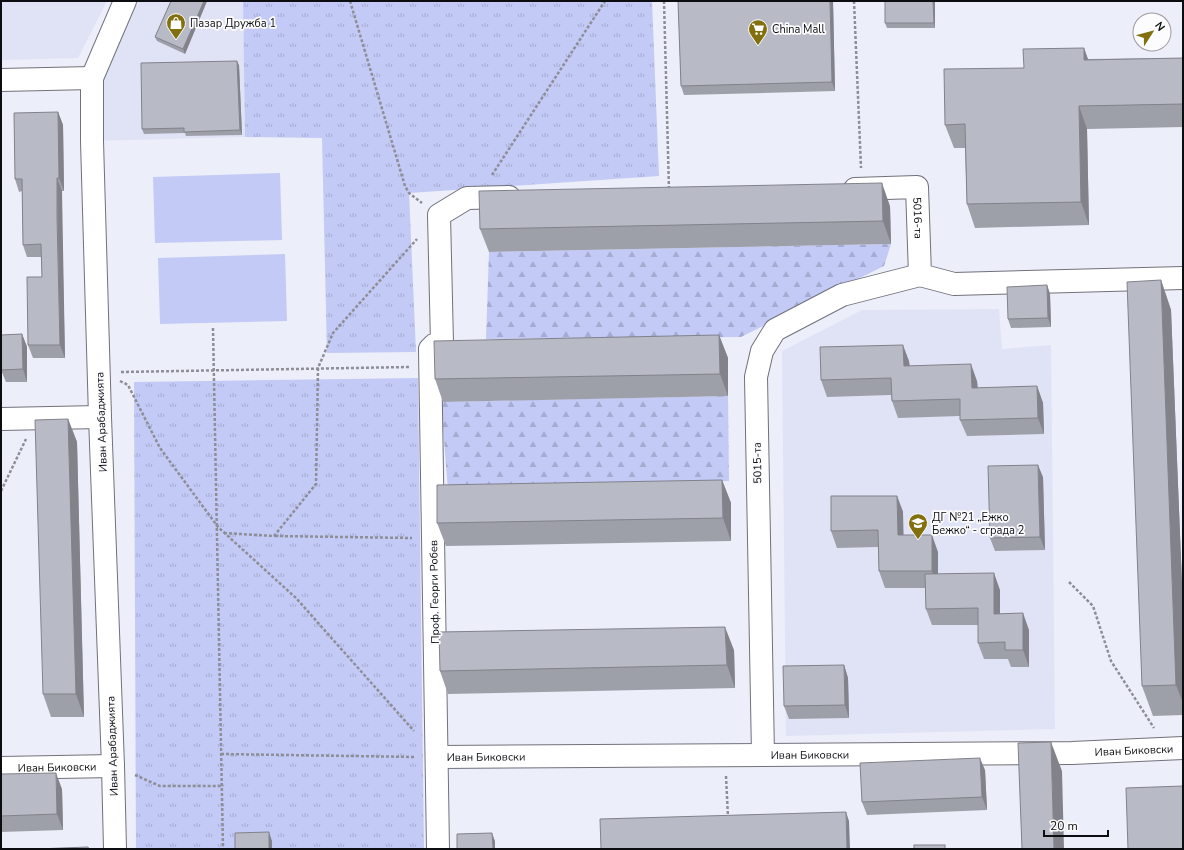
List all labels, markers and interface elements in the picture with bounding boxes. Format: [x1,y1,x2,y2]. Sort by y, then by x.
shop icon: Пазар Дружба 1 [165,12,187,40]
north arrow [1132,12,1172,52]
place label: Пазар Дружба 1 [190,16,276,31]
supermarket icon: China Mall [747,18,769,46]
text: N [1151,19,1168,34]
place label: China Mall [772,22,826,37]
street label: 5016-та [909,197,926,239]
street label: Иван Арабаджията [92,372,111,472]
street label: 5015-та [750,442,765,484]
place label: ДГ №21 „Ежко Бежко“ - сграда 2 [932,510,1024,538]
school or university icon: ДГ №21 „Ежко Бежко“ - сграда 2 [907,512,929,540]
street label: Проф. Георги Робев [426,540,443,644]
street label: Иван Арабаджията [103,696,122,796]
street label: Иван Биковски [1094,741,1174,760]
street label: Иван Биковски [771,747,849,763]
street label: Иван Биковски [447,749,525,765]
street label: Иван Биковски [18,759,96,776]
scale bar [1044,812,1108,838]
text: 20 m [1050,818,1078,834]

